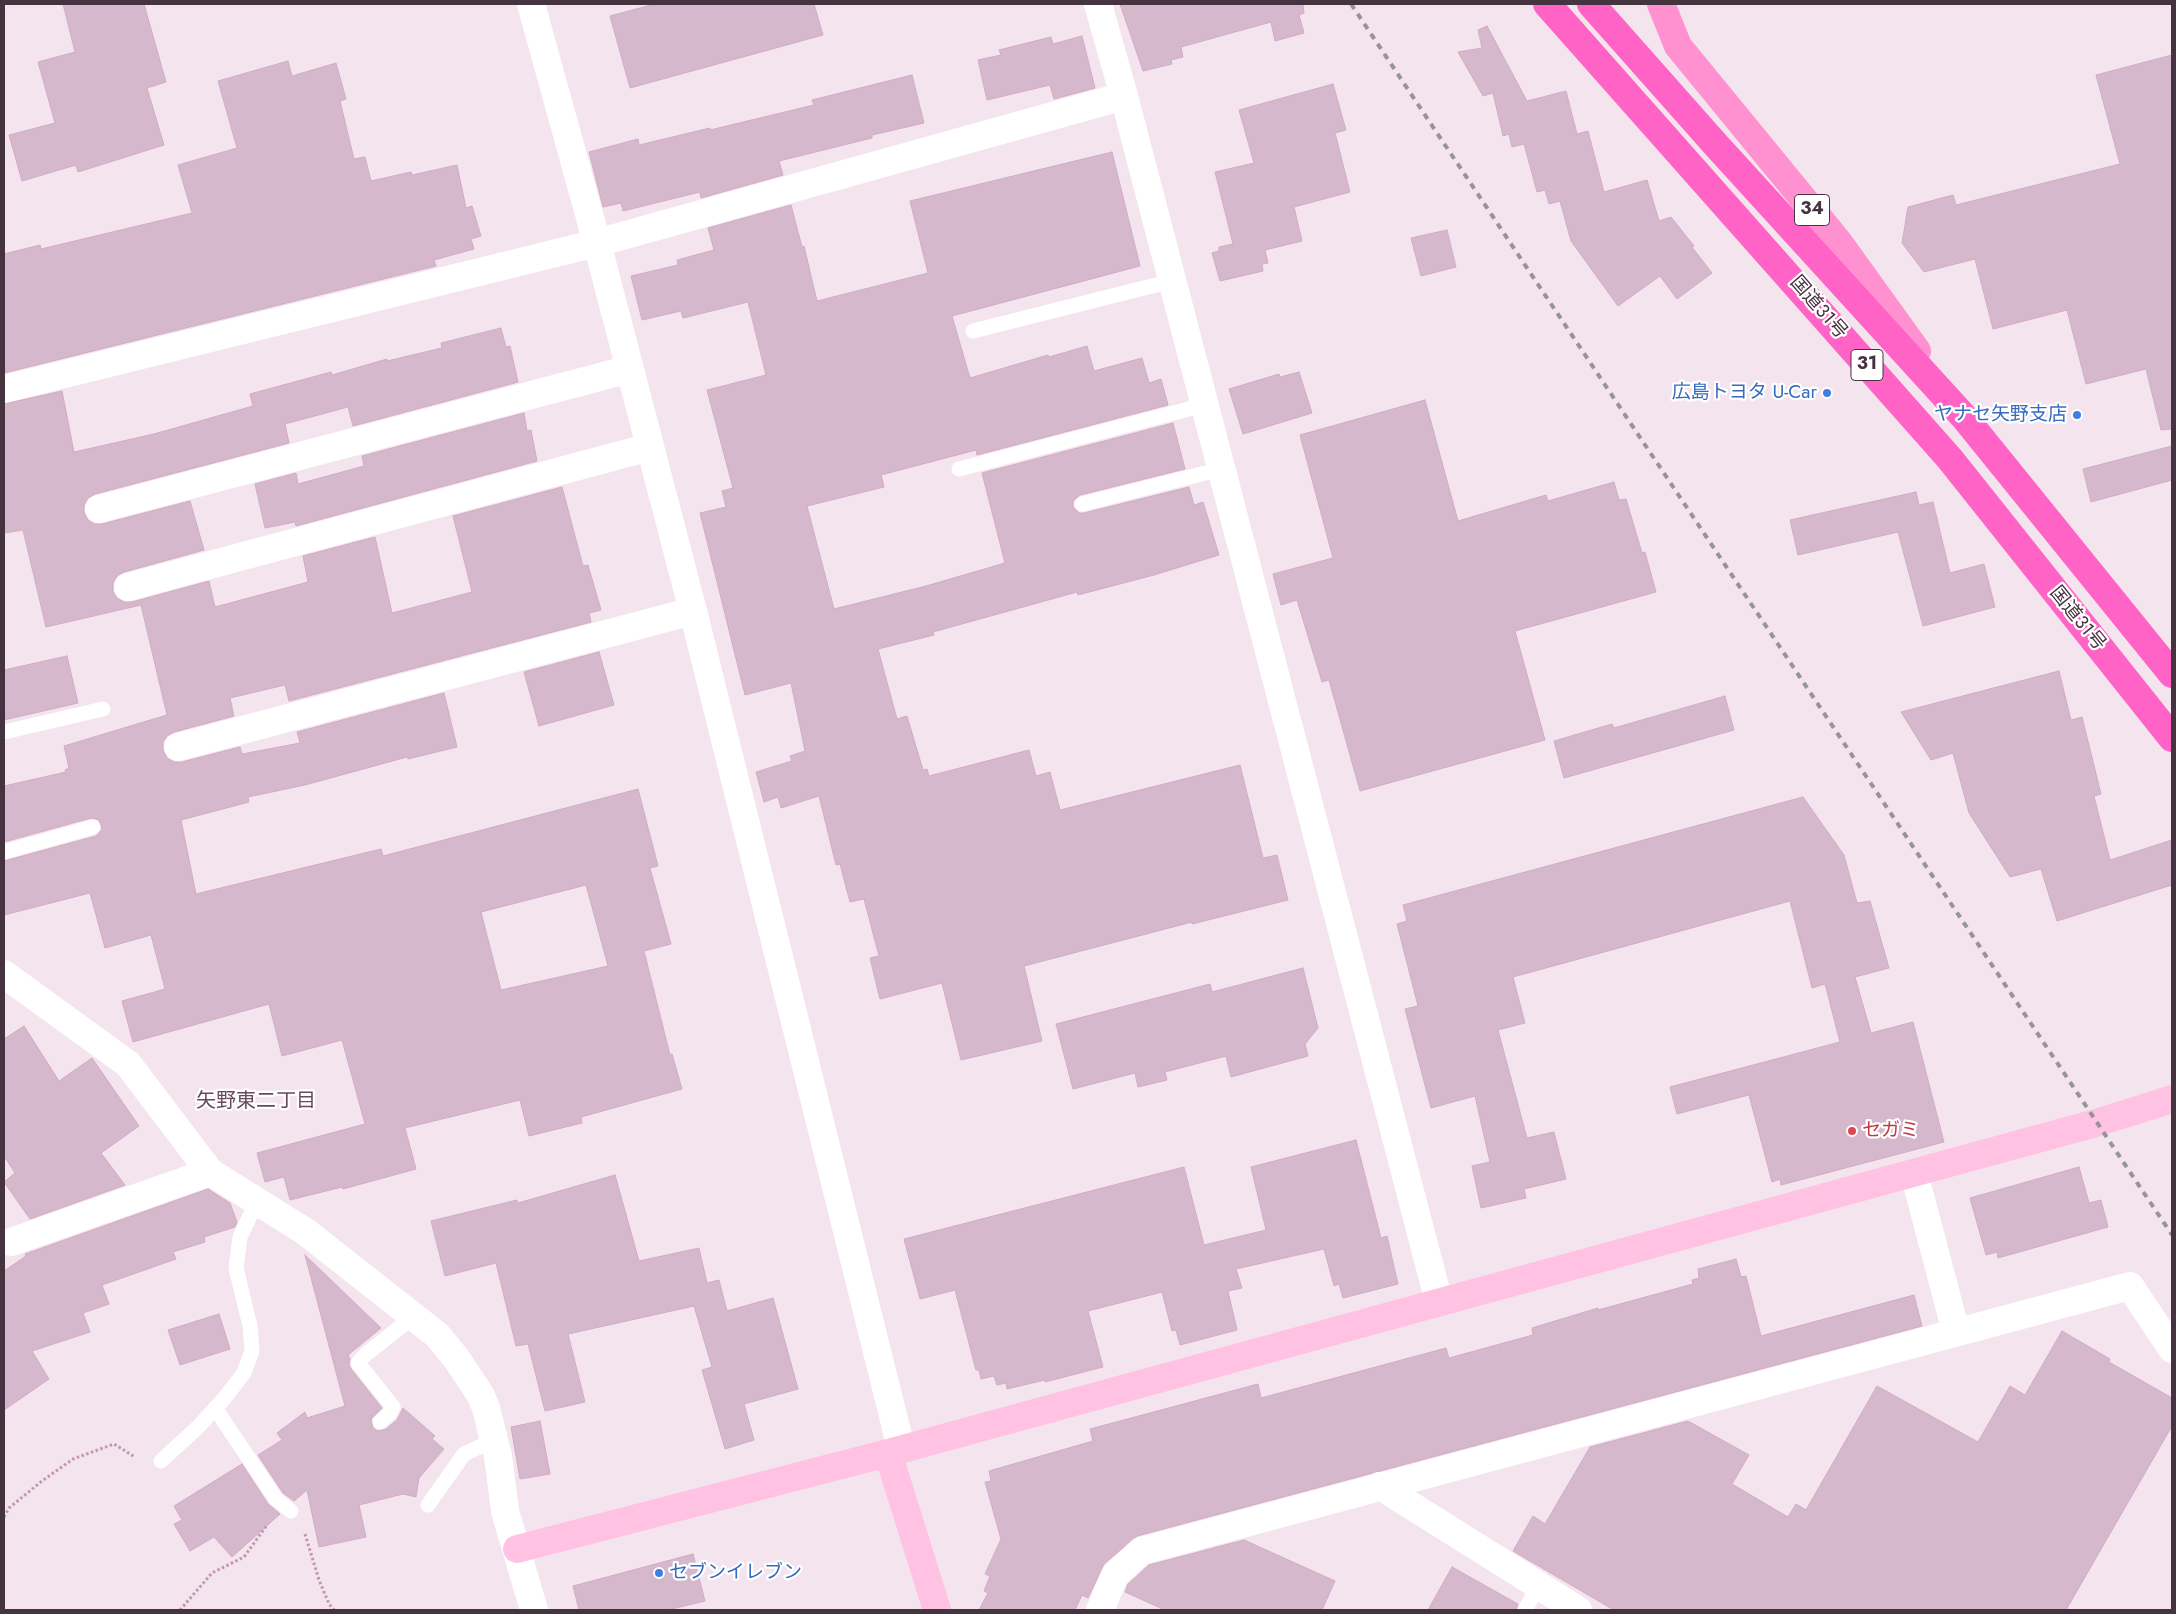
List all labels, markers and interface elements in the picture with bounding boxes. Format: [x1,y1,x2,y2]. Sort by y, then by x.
road number: 34 [1794,194,1830,226]
street label: 国道31号 [1784,272,1852,344]
road number: 31 [1851,350,1883,380]
place label: 広島トヨタ U-Car [1672,382,1817,404]
marker: 広島トヨタ U-Car [1821,387,1833,399]
place label: ヤナセ矢野支店 [1934,404,2067,426]
marker: ヤナセ矢野支店 [2071,409,2083,421]
street label: 国道31号 [2044,582,2110,656]
district label: 矢野東二丁目 [196,1090,316,1114]
place label: セガミ [1862,1120,1919,1142]
marker: セガミ [1846,1125,1858,1137]
place label: セブンイレブン [669,1562,802,1584]
marker: セブンイレブン [653,1567,665,1579]

